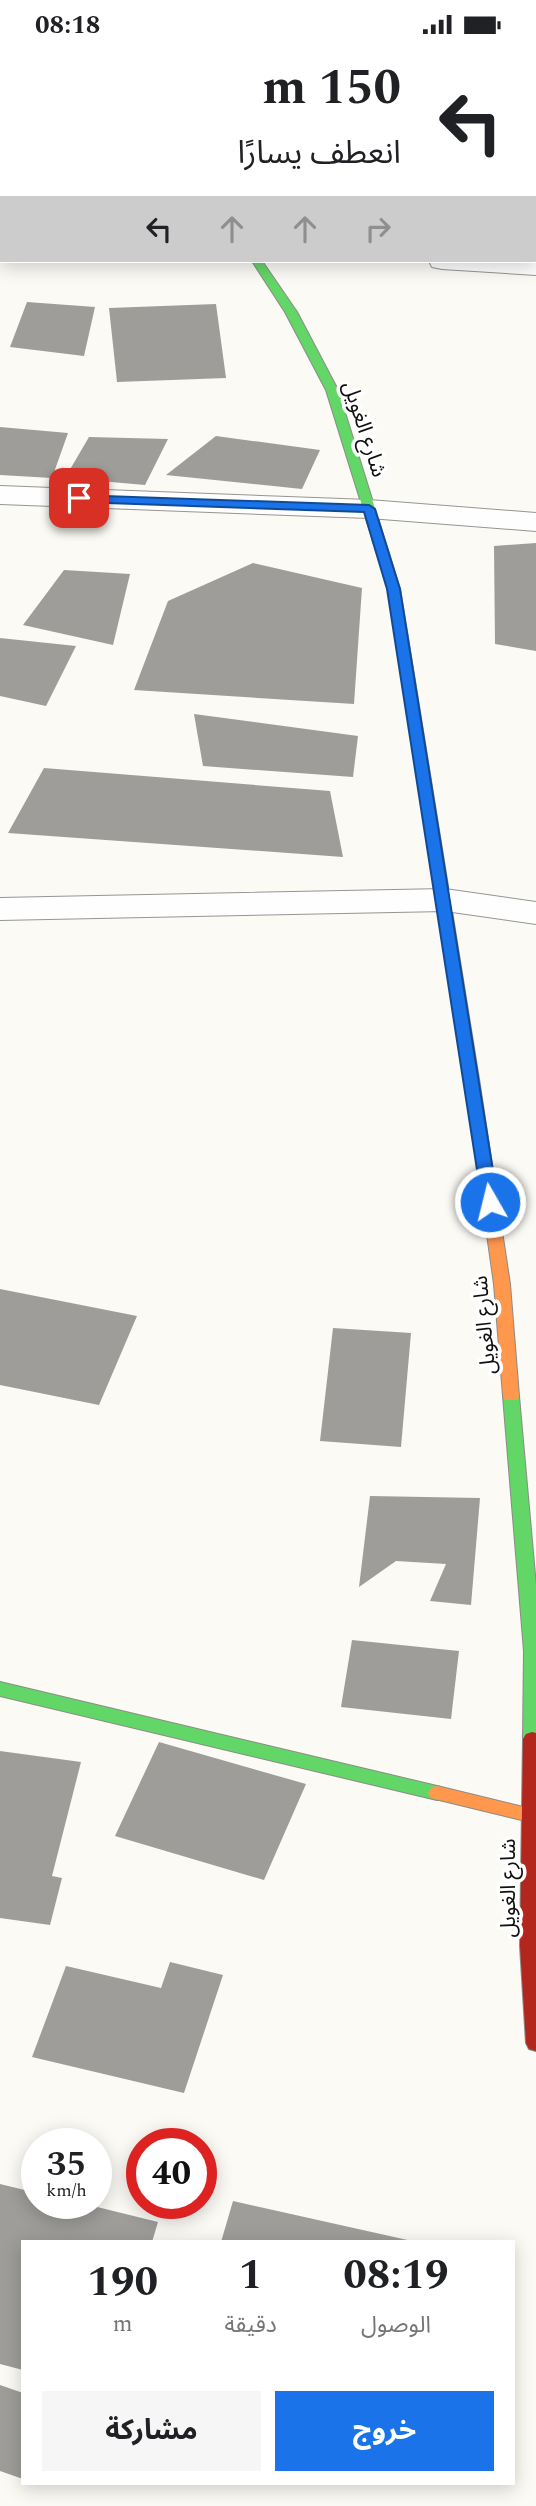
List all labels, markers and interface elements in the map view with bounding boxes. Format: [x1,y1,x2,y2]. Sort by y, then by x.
text: 08:18 [35,5,100,45]
text: 150 m [262,51,401,126]
icon: left [425,77,516,168]
text: انعطف يسارًا [238,129,401,178]
icon: left [140,210,178,248]
icon: ahead [213,210,251,248]
icon: ahead [286,210,324,248]
icon: right [359,210,397,248]
street label: شارع الغويل [334,377,395,481]
pin [49,468,109,528]
icon: arrive [60,479,98,517]
position arrow [453,1165,527,1239]
street label: شارع الغويل [465,1274,505,1376]
street label: شارع الغويل [493,1838,525,1938]
speed limit sign: 40 [126,2128,217,2219]
text: 35 [47,2138,86,2191]
text: km/h [46,2177,87,2204]
text: 1 [239,2244,262,2307]
text: 08:19 [343,2244,449,2307]
text: 190 [87,2251,158,2314]
text: m [113,2307,133,2342]
text: دقيقة [224,2308,277,2343]
text: الوصول [361,2308,431,2343]
button: مشاركة [42,2391,261,2471]
button: خروج [275,2391,494,2471]

